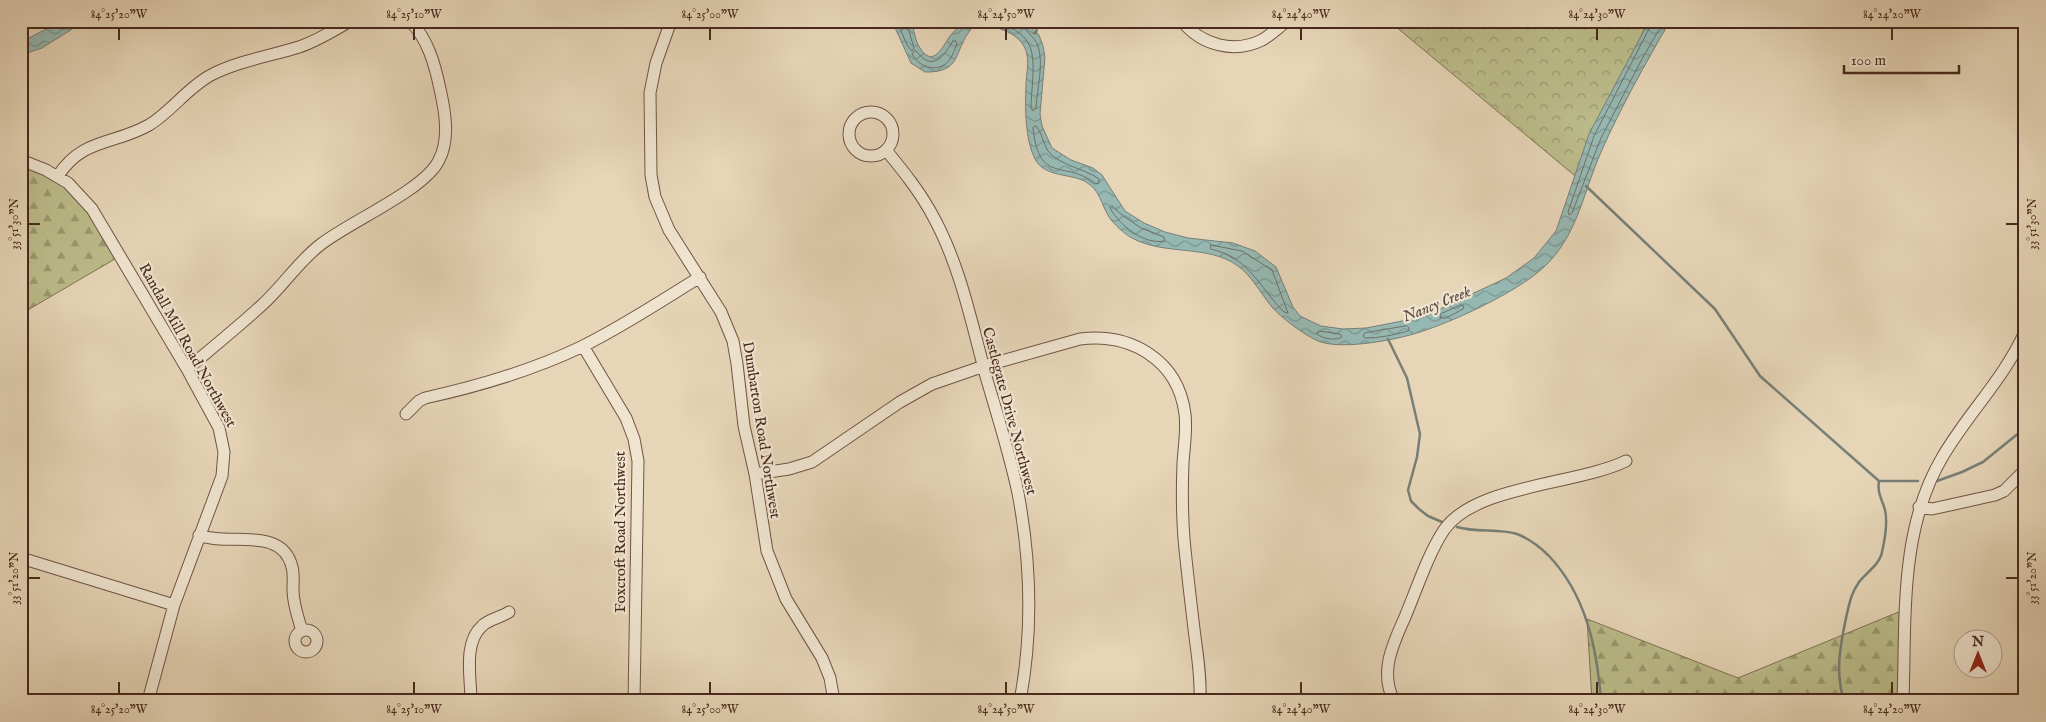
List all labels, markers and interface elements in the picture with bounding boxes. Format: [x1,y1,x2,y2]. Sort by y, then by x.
text: 84°25'20"W [91,7,148,22]
text: 84°25'10"W [386,7,442,22]
text: 84°25'00"W [682,7,739,22]
text: 84°24'50"W [978,7,1035,22]
text: 84°24'40"W [1272,7,1331,22]
text: 84°24'30"W [1569,7,1626,22]
text: 84°24'20"W [1863,7,1922,22]
scale bar [1844,42,1958,74]
text: 100 m [1851,51,1887,70]
text: 33°51'30"N [7,198,22,250]
text: 33°51'30"N [2025,198,2040,250]
street label: Randall Mill Road Northwest [134,260,241,431]
water label: Nancy Creek [1400,282,1474,328]
street label: Castlegate Drive Northwest [978,325,1041,497]
street label: Dumbarton Road Northwest [738,340,785,520]
street label: Foxcroft Road Northwest [611,451,630,613]
text: 33°51'20"N [7,551,22,604]
text: 33°51'20"N [2025,551,2040,604]
north arrow [1954,630,2004,680]
text: N [1971,633,1984,651]
text: 84°25'20"W [91,702,148,717]
text: 84°25'10"W [386,702,442,717]
text: 84°25'00"W [682,702,739,717]
text: 84°24'50"W [978,702,1035,717]
text: 84°24'40"W [1272,702,1331,717]
text: 84°24'30"W [1569,702,1626,717]
text: 84°24'20"W [1863,702,1922,717]

